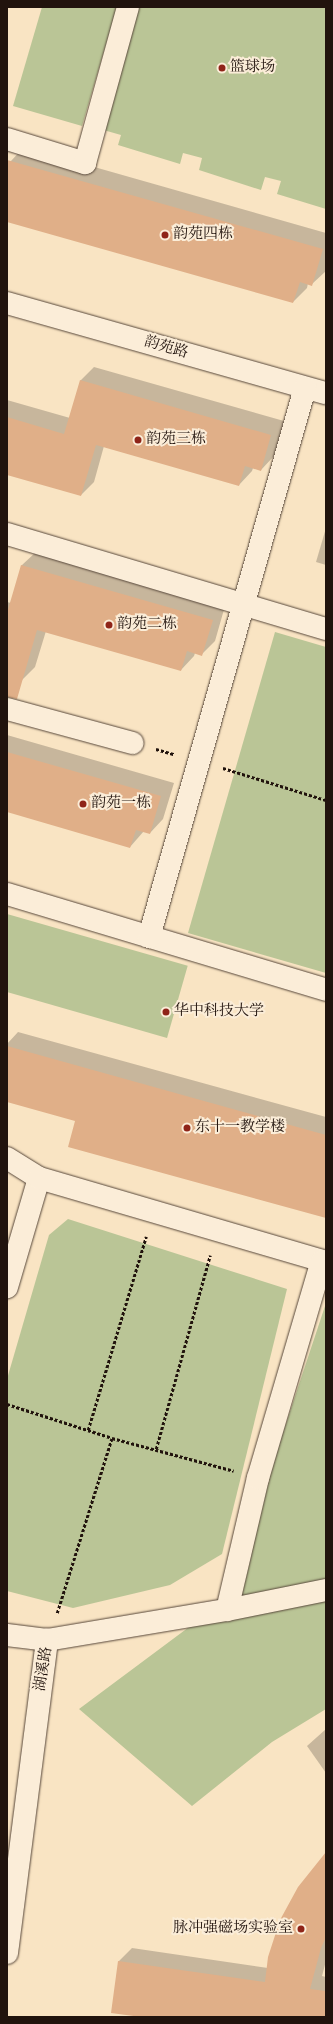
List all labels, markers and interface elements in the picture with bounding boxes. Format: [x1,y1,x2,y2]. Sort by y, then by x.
place label: 篮球场 [230,59,275,77]
marker: 篮球场 [217,63,227,73]
place label: 韵苑四栋 [173,226,233,244]
marker: 韵苑四栋 [160,230,170,240]
street label: 韵苑路 [142,333,190,363]
place label: 韵苑三栋 [146,431,206,449]
marker: 韵苑三栋 [133,435,143,445]
place label: 韵苑二栋 [117,616,177,634]
marker: 韵苑二栋 [104,620,114,630]
place label: 韵苑一栋 [91,795,151,813]
marker: 韵苑一栋 [78,799,88,809]
place label: 华中科技大学 [174,1003,264,1021]
marker: 华中科技大学 [161,1007,171,1017]
place label: 东十一教学楼 [195,1119,285,1137]
marker: 东十一教学楼 [182,1123,192,1133]
street label: 湖溪路 [32,1645,56,1693]
place label: 脉冲强磁场实验室 [173,1920,293,1938]
marker: 脉冲强磁场实验室 [296,1924,306,1934]

